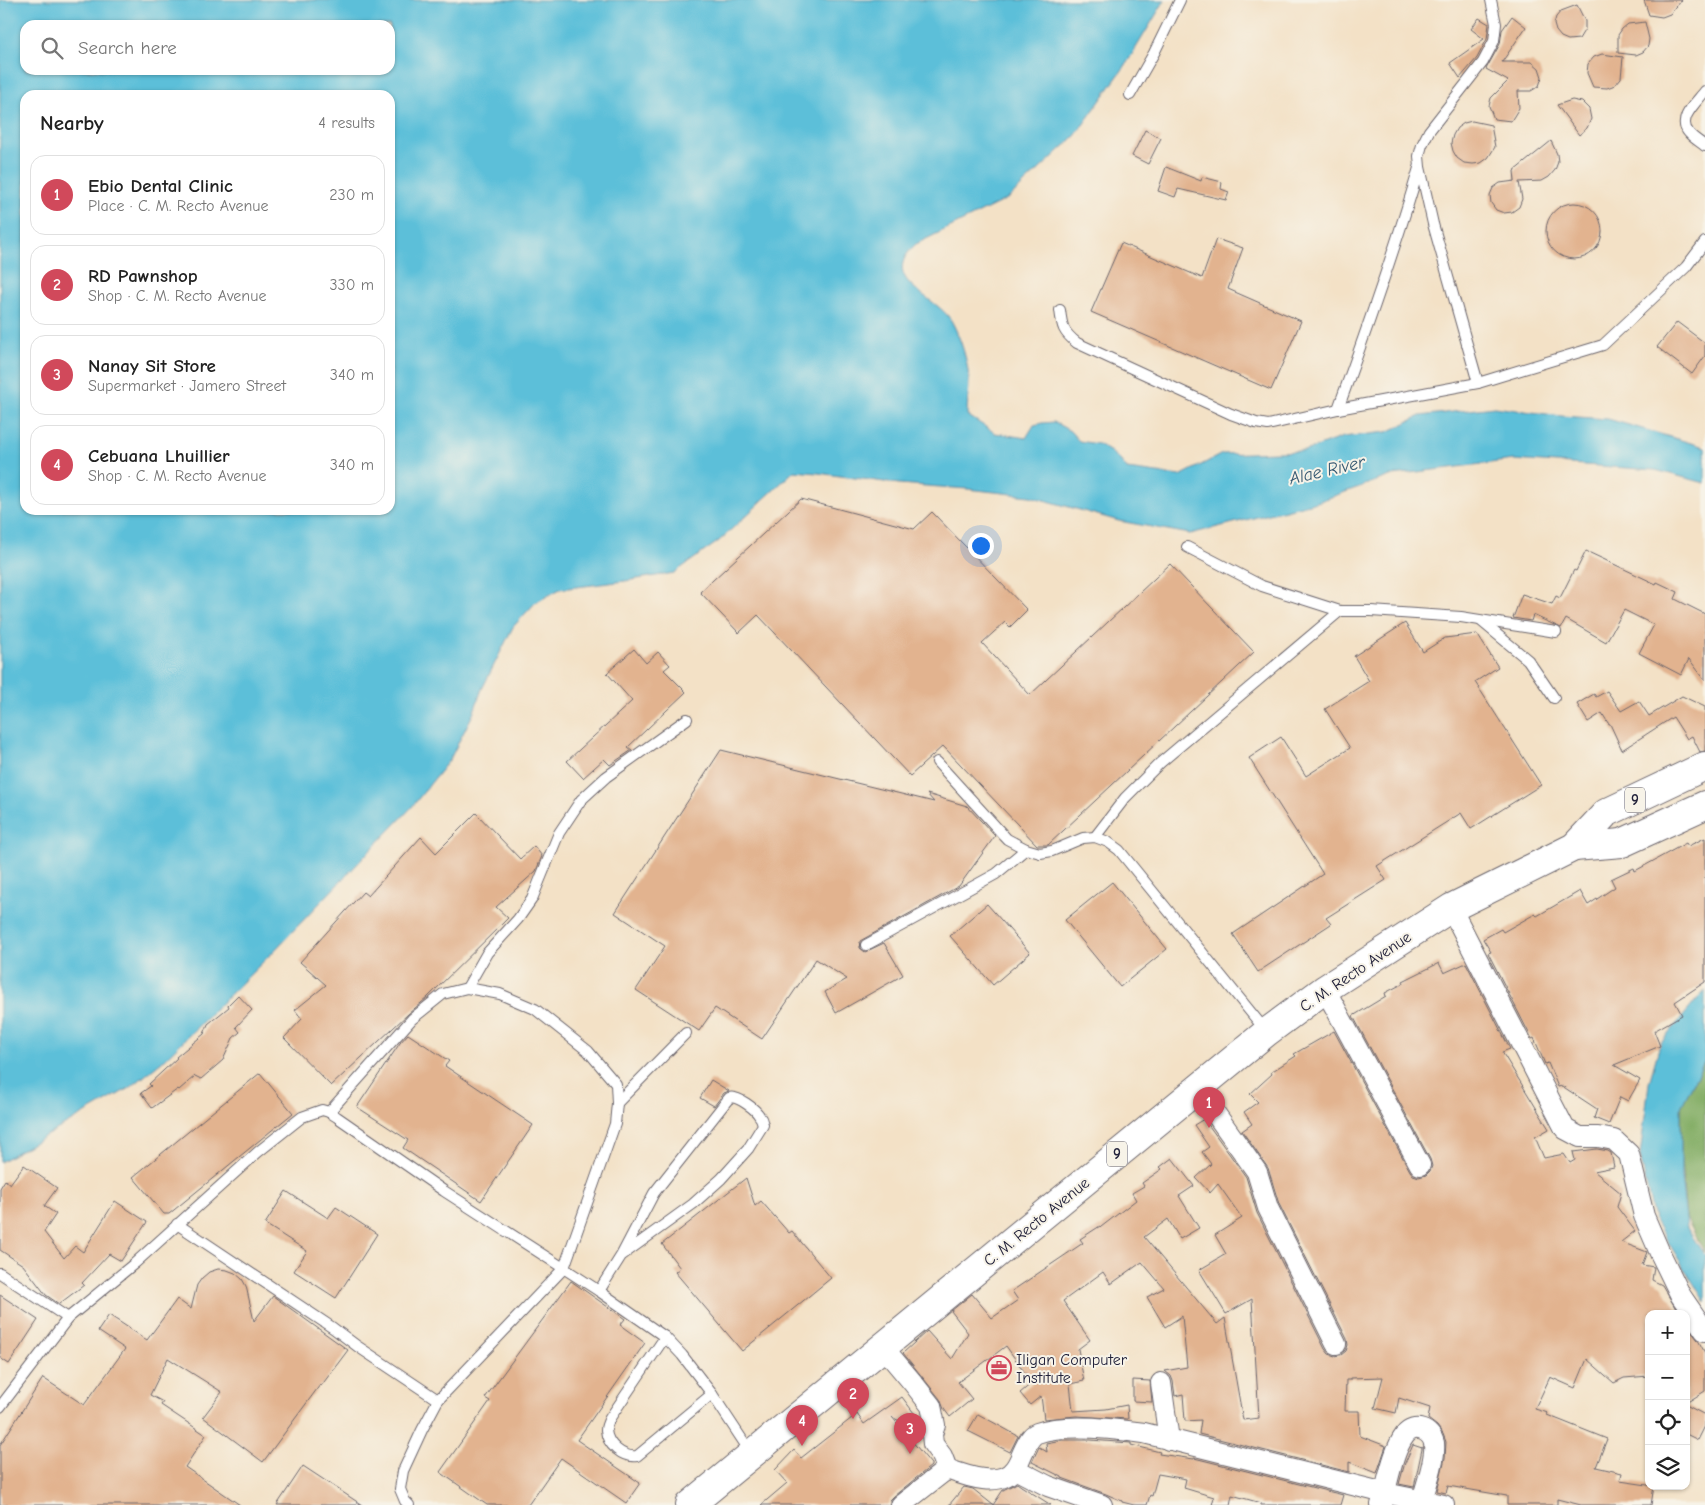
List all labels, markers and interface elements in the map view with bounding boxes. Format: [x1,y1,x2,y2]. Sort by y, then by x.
search box [20,20,395,75]
icon: search [38,34,66,62]
text: Search here [78,37,177,59]
text: Nearby [40,111,104,135]
text: 4 results [318,114,375,132]
text: Ebio Dental Clinic [88,175,233,197]
text: 1 [54,186,60,204]
text: 230 m [329,186,374,204]
text: Place · C. M. Recto Avenue [88,197,268,215]
text: RD Pawnshop [88,265,198,287]
text: 2 [53,276,61,294]
text: 330 m [329,276,374,294]
text: Shop · C. M. Recto Avenue [88,287,266,305]
text: Nanay Sit Store [88,355,216,377]
text: 3 [53,366,61,384]
text: 340 m [330,366,374,384]
text: Supermarket · Jamero Street [88,377,286,395]
text: Cebuana Lhuillier [88,445,230,467]
water label: Alae River [1286,451,1368,490]
text: 4 [53,456,61,474]
text: 340 m [330,456,374,474]
text: Shop · C. M. Recto Avenue [88,467,266,485]
your location [968,533,994,559]
road number: 9 [1625,788,1645,812]
street label: C. M. Recto Avenue [1296,928,1415,1016]
pin: 1 [1193,1087,1225,1128]
road number: 9 [1107,1142,1127,1166]
street label: C. M. Recto Avenue [980,1174,1093,1270]
map controls [1645,1310,1690,1490]
button: + [1645,1310,1690,1355]
place label: Iligan Computer Institute [1016,1351,1128,1387]
office icon: Iligan Computer Institute [986,1355,1012,1381]
button: − [1645,1355,1690,1400]
pin: 2 [837,1378,869,1419]
button: locate [1645,1400,1690,1445]
pin: 4 [786,1405,818,1446]
pin: 3 [894,1413,926,1454]
button: layers [1645,1445,1690,1490]

